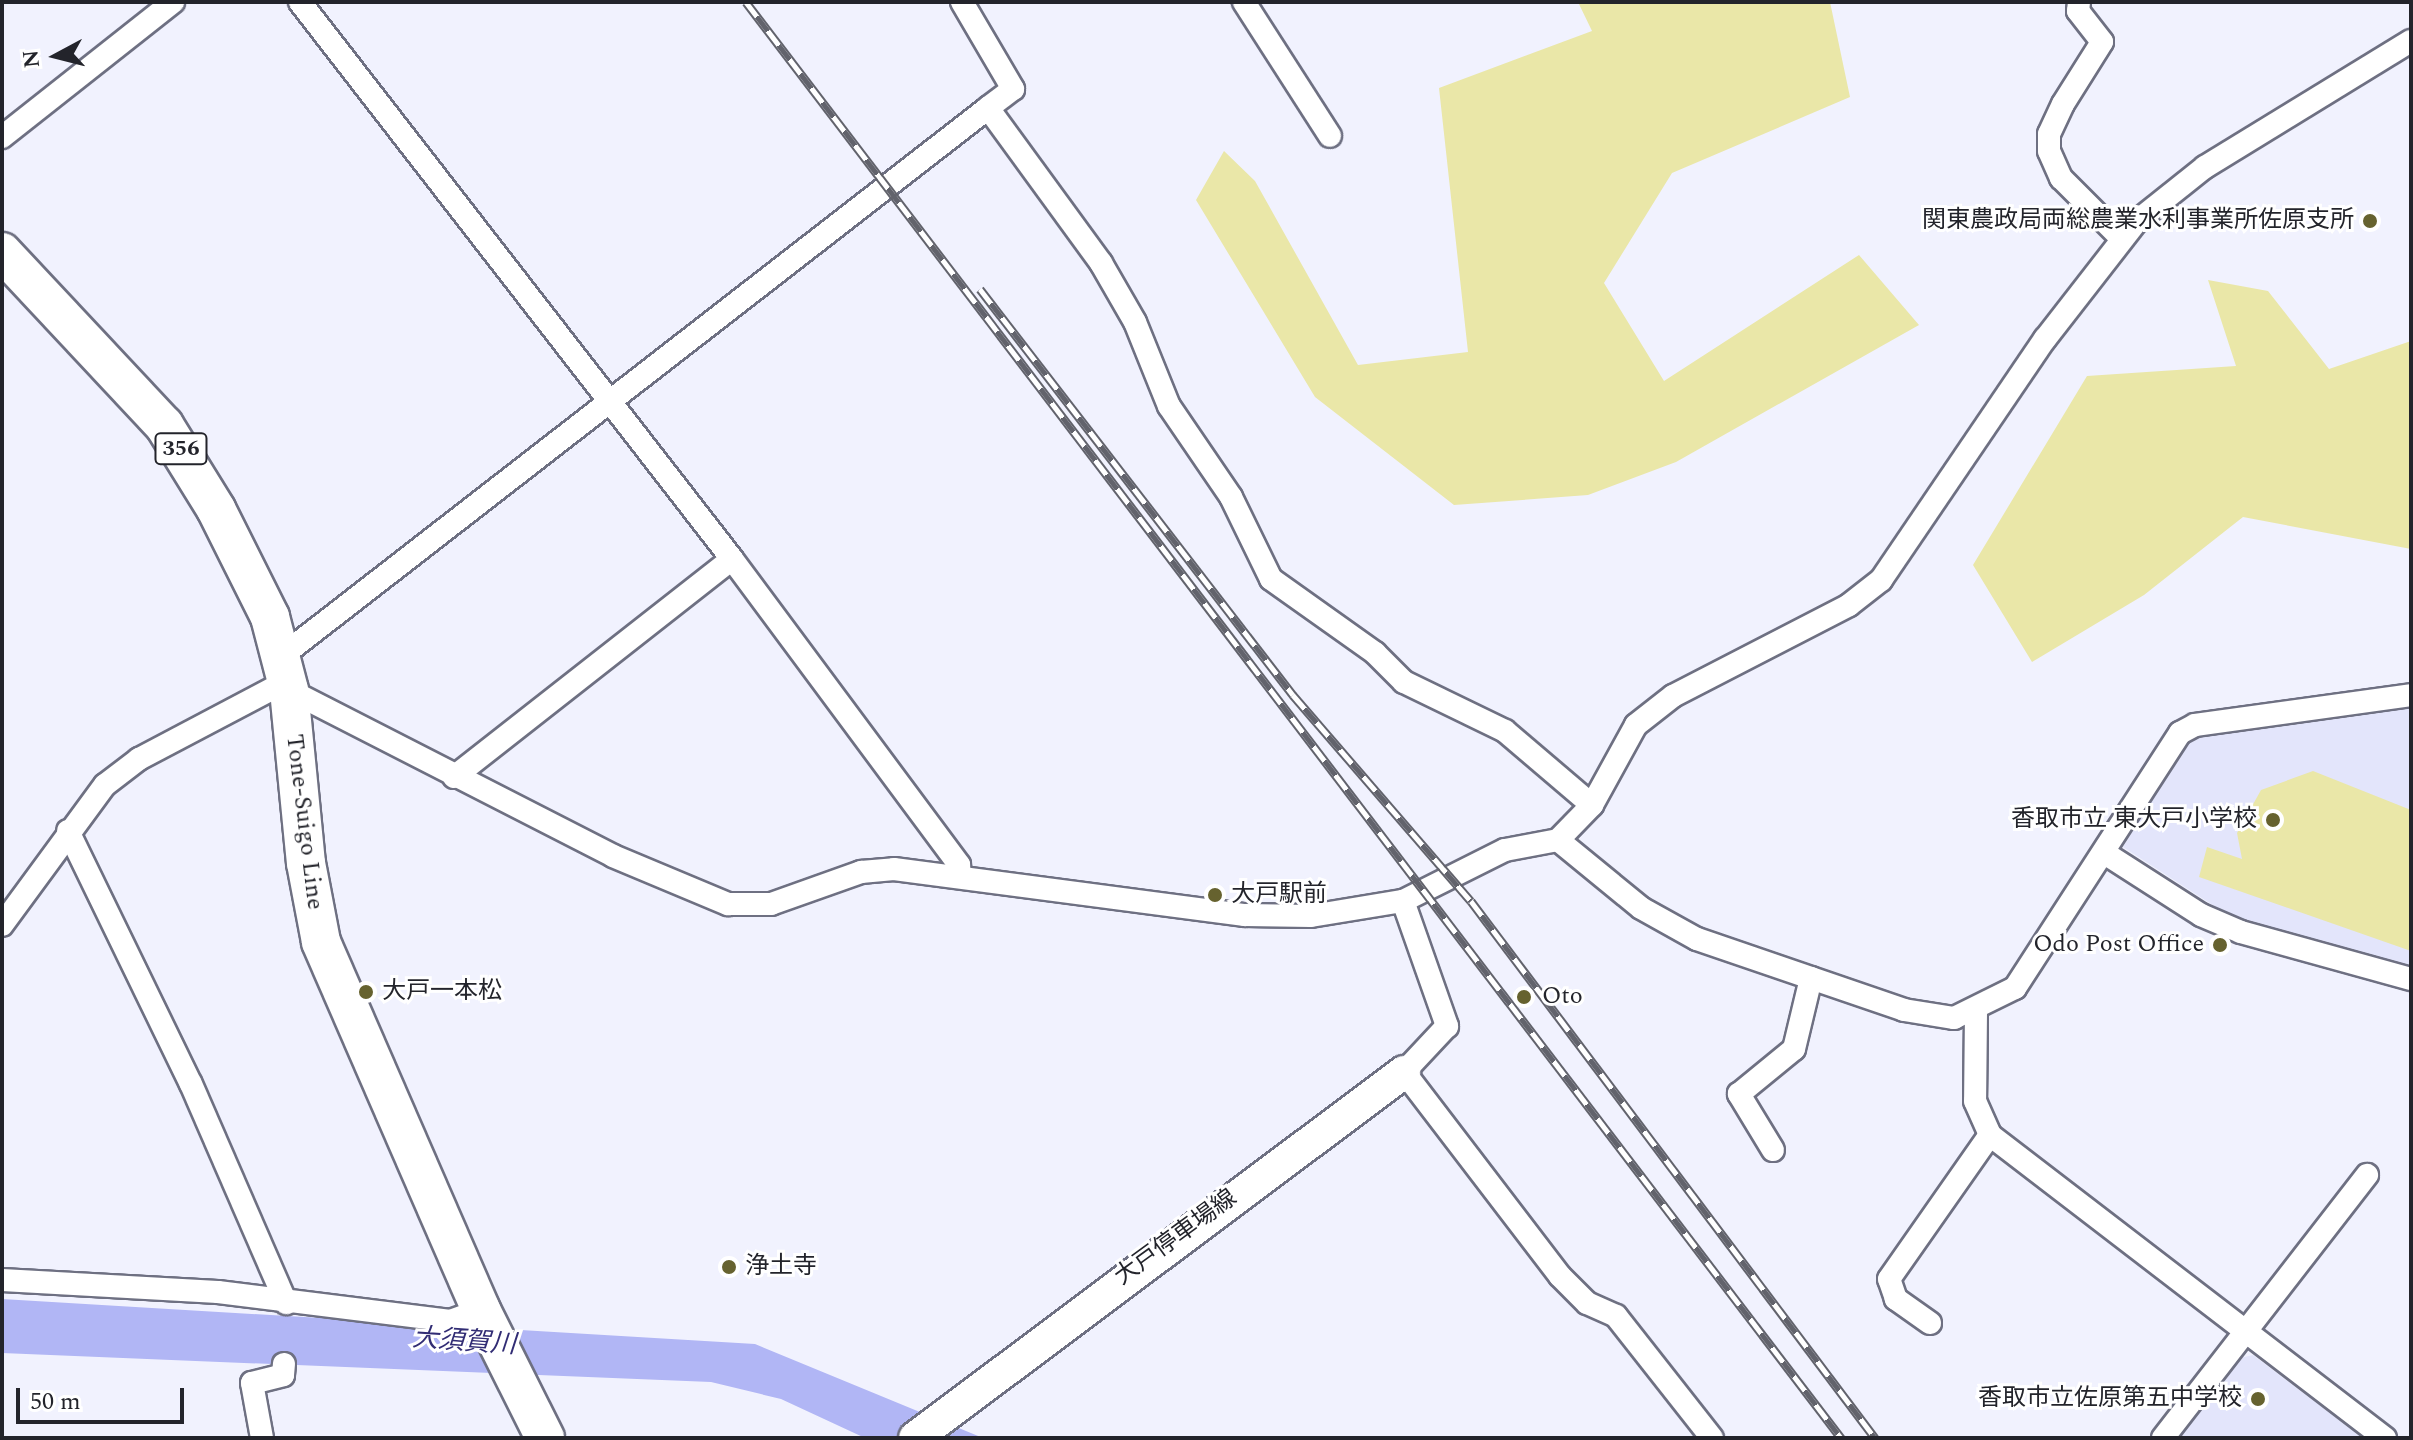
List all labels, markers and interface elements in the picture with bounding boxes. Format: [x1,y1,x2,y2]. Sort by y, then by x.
north arrow [16,16,96,96]
text: N [14,48,49,70]
place label: 関東農政局両総農業水利事業所佐原支所 [1922,207,2354,235]
marker: 関東農政局両総農業水利事業所佐原支所 [2361,212,2379,230]
road number: 356 [153,431,209,467]
street label: Tone-Suigo Line [279,733,329,911]
place label: 香取市立 東大戸小学校 [2011,806,2257,834]
marker: 香取市立 東大戸小学校 [2264,811,2282,829]
place label: 大戸駅前 [1231,881,1327,909]
marker: 大戸駅前 [1206,886,1224,904]
place label: Odo Post Office [2033,931,2204,959]
marker: Odo Post Office [2211,936,2229,954]
place label: 大戸一本松 [382,978,502,1006]
marker: 大戸一本松 [357,983,375,1001]
place label: Oto [1542,983,1583,1011]
marker: Oto [1513,986,1535,1008]
street label: 大戸停車場線 [1109,1184,1243,1292]
place label: 浄土寺 [745,1253,817,1281]
marker: 浄土寺 [720,1258,738,1276]
water label: 大須賀川 [411,1323,517,1361]
scale bar [20,1372,188,1422]
text: 50 m [30,1384,81,1420]
place label: 香取市立佐原第五中学校 [1978,1385,2242,1413]
marker: 香取市立佐原第五中学校 [2249,1390,2267,1408]

